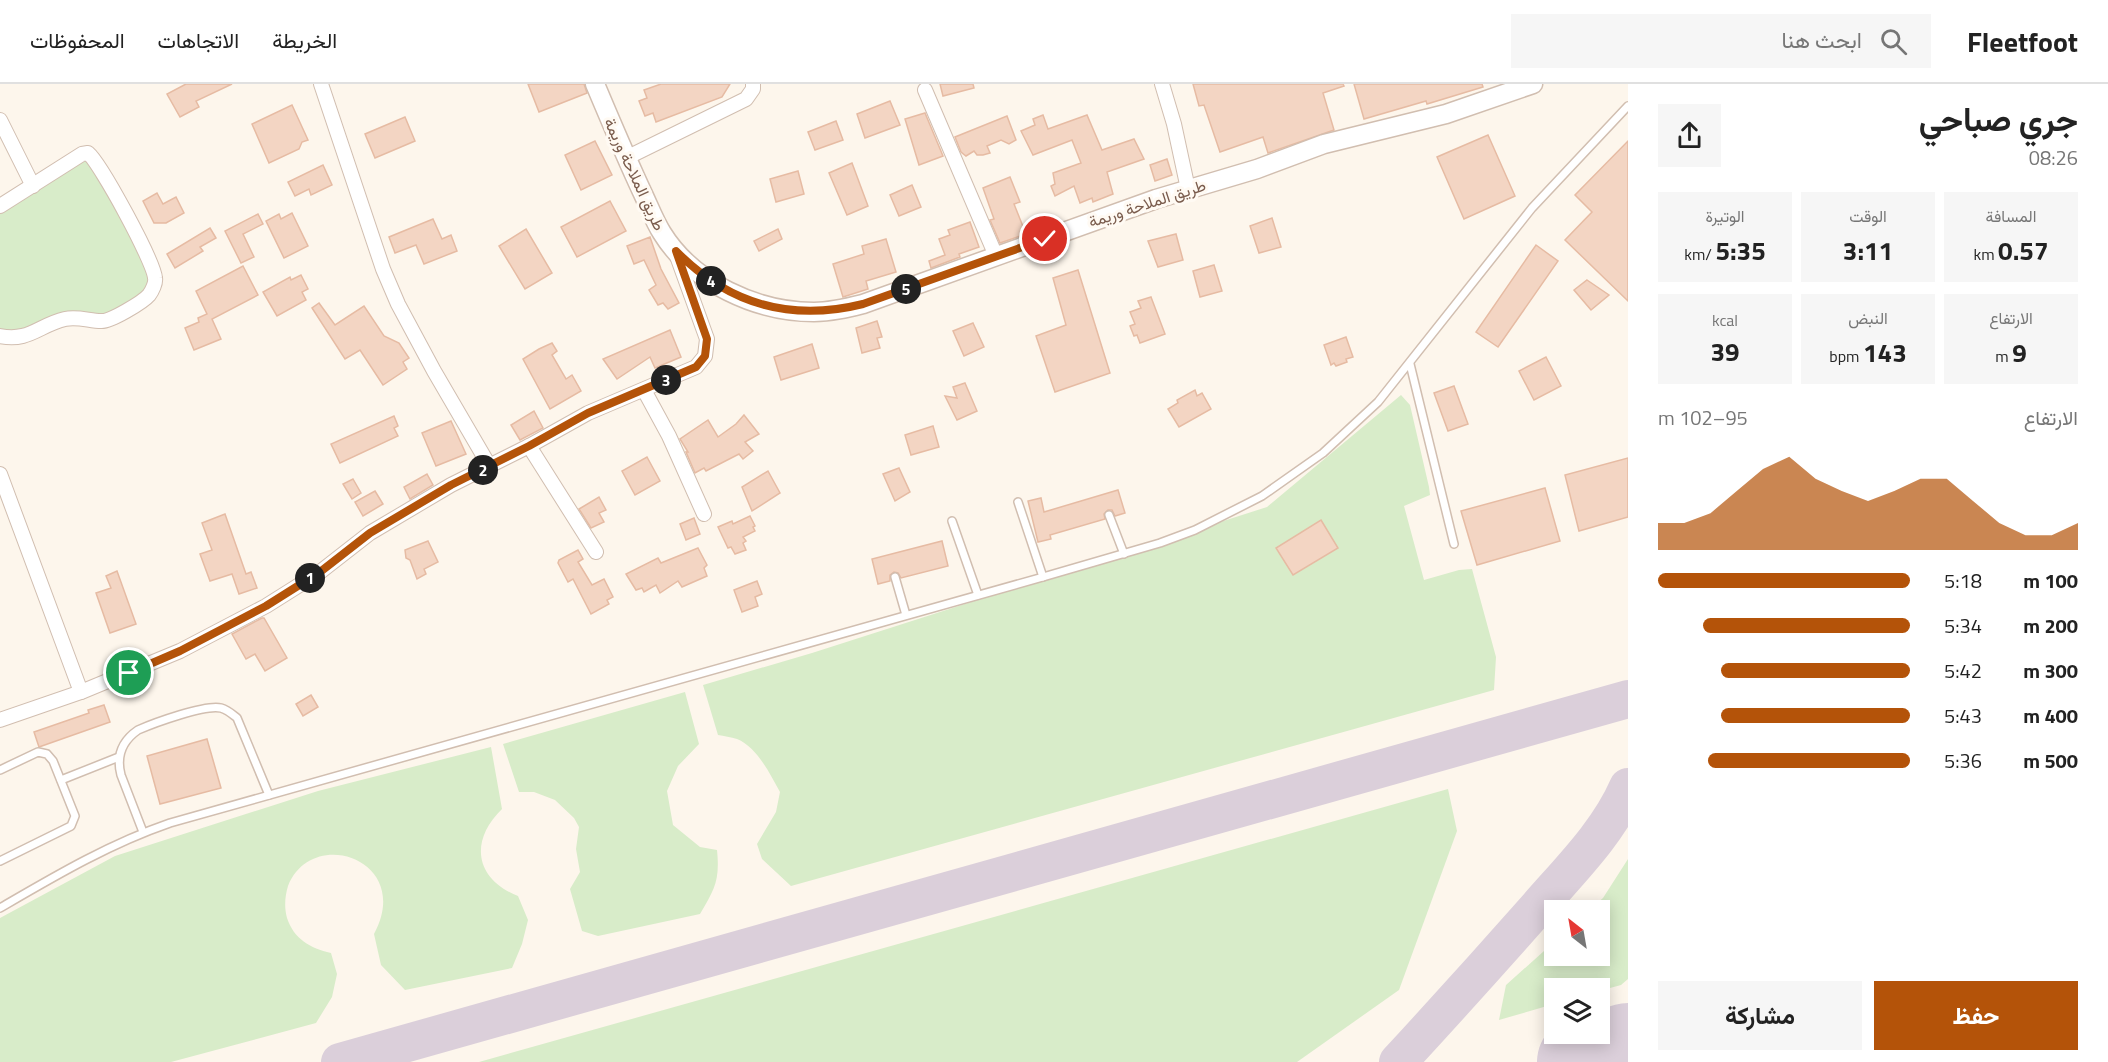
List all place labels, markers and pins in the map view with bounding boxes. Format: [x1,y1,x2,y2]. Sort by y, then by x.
pin [1019,213,1070,264]
pin: 4 [696,266,726,296]
pin: 5 [891,274,921,304]
pin: 3 [651,365,681,395]
pin: 2 [468,455,498,485]
pin: 1 [295,563,325,593]
pin [103,647,154,698]

